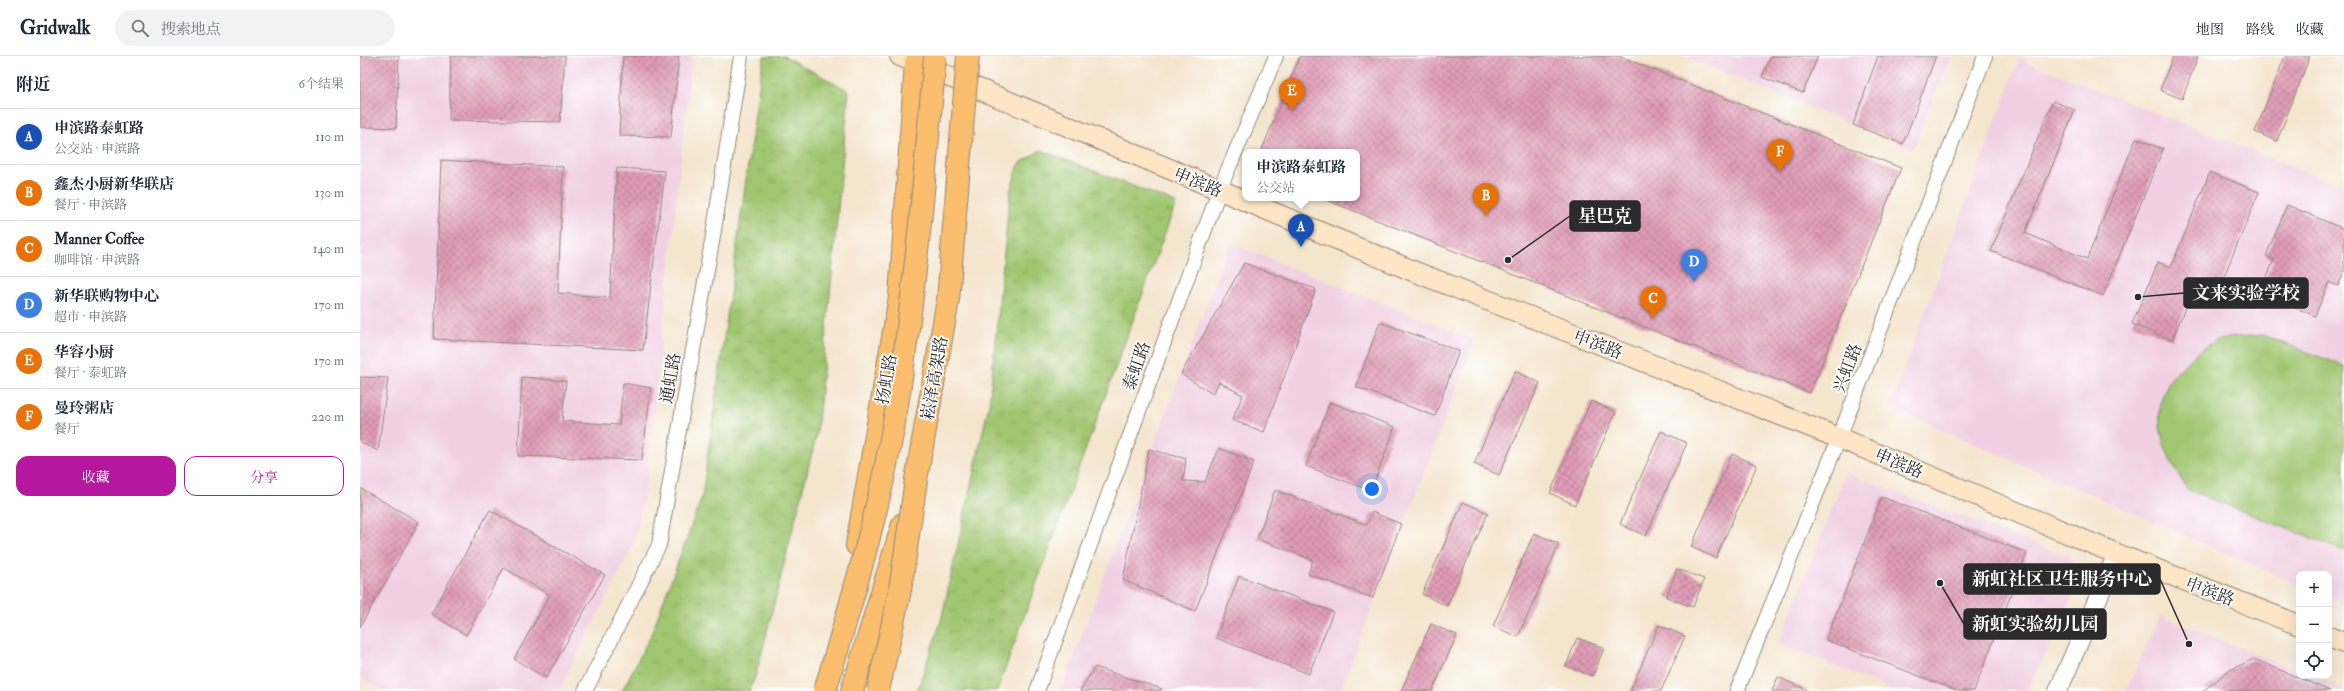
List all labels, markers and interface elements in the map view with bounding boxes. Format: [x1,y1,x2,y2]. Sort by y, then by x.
search box [115,10,395,46]
text: Gridwalk [20,16,91,40]
icon: search [129,17,151,39]
text: 搜索地点 [161,20,221,39]
text: 地图 [2196,21,2224,38]
text: 路线 [2246,21,2274,38]
text: 收藏 [2296,21,2324,38]
text: 附近 [16,74,50,95]
text: 6个结果 [298,76,344,92]
pin: E [1279,78,1305,111]
text: 申滨路泰虹路 [54,119,144,138]
text: A [25,129,33,145]
text: 110 m [315,129,344,145]
pin: F [1767,139,1793,172]
text: 公交站 · 申滨路 [54,141,140,157]
popup [1242,149,1360,201]
text: 申滨路泰虹路 [1256,158,1346,177]
street label: 申滨路 [1170,163,1225,202]
text: 鑫杰小厨新华联店 [54,175,174,194]
text: 公交站 [1256,180,1295,196]
pin: B [1473,183,1499,216]
text: B [25,185,33,201]
text: 130 m [315,185,344,201]
text: 餐厅 · 申滨路 [54,197,127,213]
callout: 星巴克 [1570,201,1640,231]
text: 星巴克 [1578,205,1632,228]
pin: A [1288,214,1314,247]
text: Manner Coffee [54,230,144,249]
text: C [24,241,34,257]
text: 140 m [313,241,344,257]
pin: D [1681,249,1707,282]
text: 咖啡馆 · 申滨路 [54,252,140,268]
callout: 文来实验学校 [2184,278,2308,308]
text: 文来实验学校 [2192,282,2300,305]
pin: C [1640,286,1666,319]
text: 新华联购物中心 [54,287,159,306]
text: D [24,297,34,313]
text: 170 m [314,297,344,313]
text: 超市 · 申滨路 [54,309,127,325]
street label: 申滨路 [1570,326,1625,363]
street label: 崧泽高架路 [917,334,952,422]
street label: 泰虹路 [1118,339,1155,394]
street label: 兴虹路 [1829,341,1866,396]
text: 华容小厨 [54,343,114,362]
street label: 通虹路 [656,351,685,405]
street label: 扬虹路 [872,352,901,406]
text: E [24,353,34,369]
text: 170 m [314,353,344,369]
text: 餐厅 · 泰虹路 [54,365,127,381]
text: 曼玲粥店 [54,399,114,418]
text: F [25,409,33,425]
text: 220 m [311,409,344,425]
text: 餐厅 [54,421,80,437]
street label: 申滨路 [1871,444,1926,483]
button: 收藏 [16,456,176,496]
button: 分享 [184,456,344,496]
your location [1362,479,1382,499]
callout: 新虹社区卫生服务中心 [1964,564,2160,594]
text: 新虹社区卫生服务中心 [1972,568,2152,591]
map controls [2296,571,2332,679]
button: + [2296,571,2332,607]
street label: 申滨路 [2182,573,2237,610]
button: − [2296,607,2332,643]
callout: 新虹实验幼儿园 [1964,609,2106,639]
text: 新虹实验幼儿园 [1972,613,2098,636]
button: locate [2296,643,2332,679]

